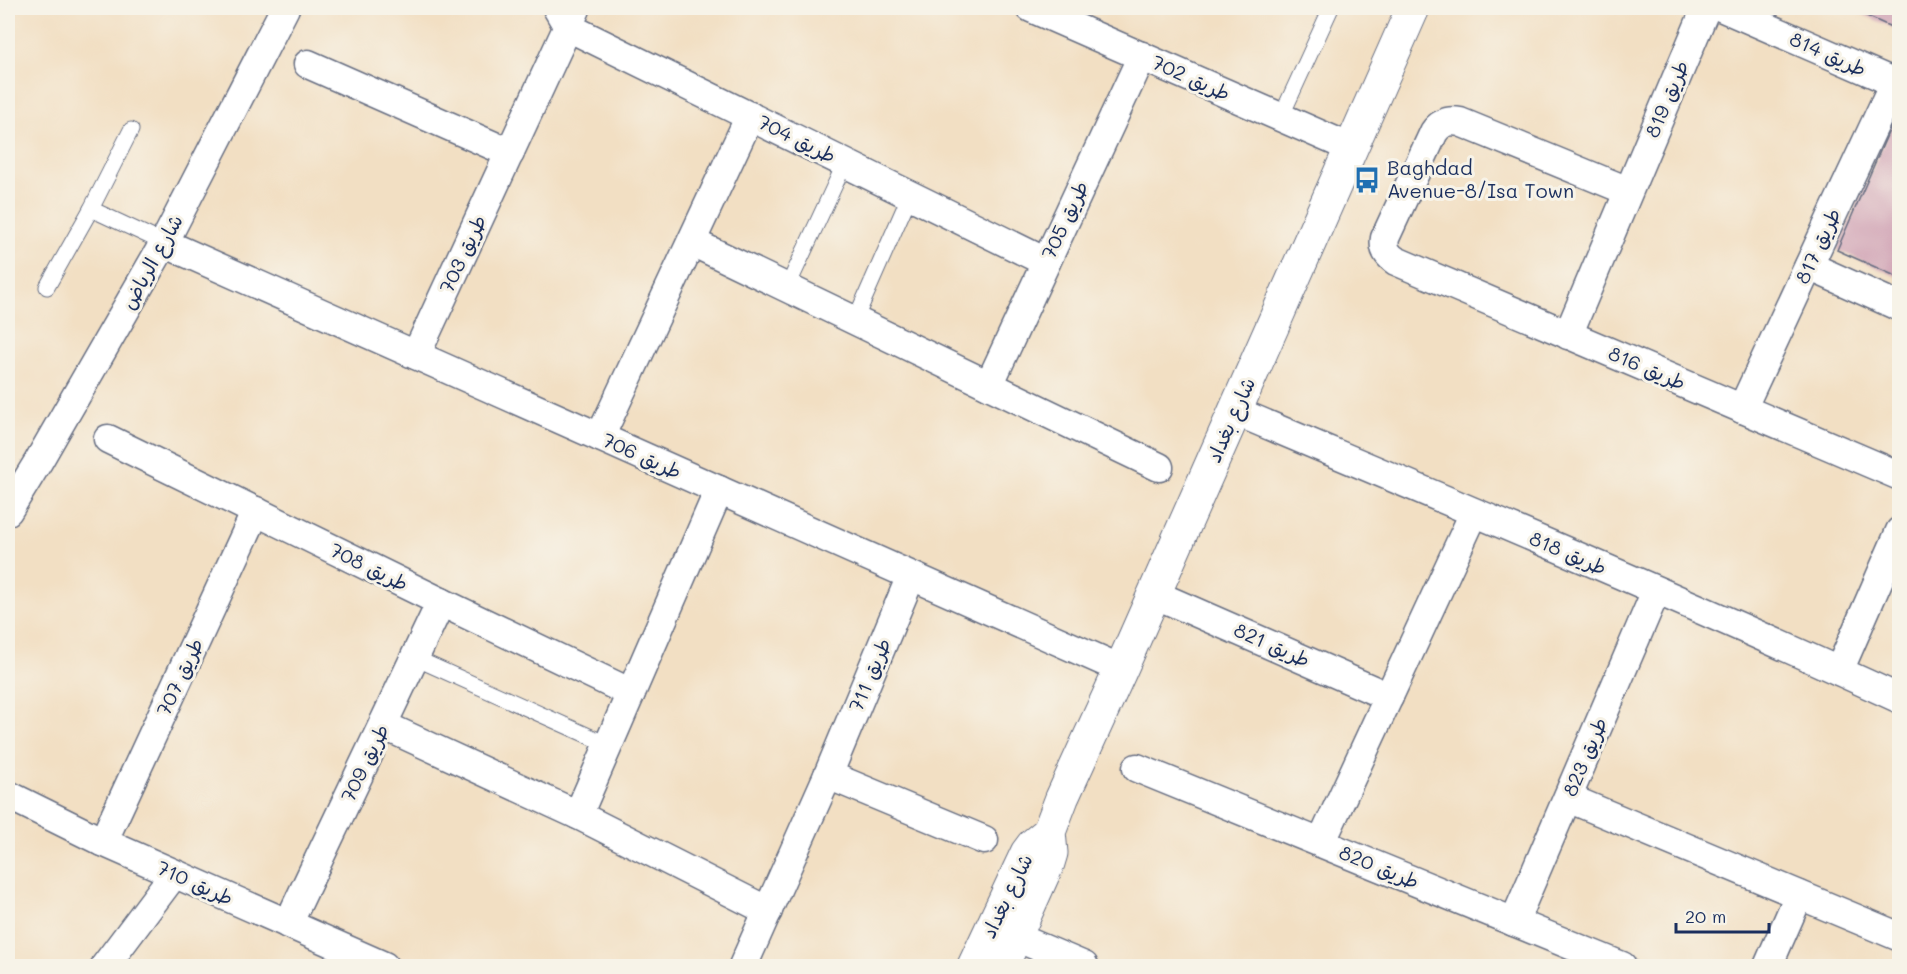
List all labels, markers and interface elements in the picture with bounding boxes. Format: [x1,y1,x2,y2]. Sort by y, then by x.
street label: طريق 814 [1786,25,1871,81]
street label: طريق 702 [1148,48,1235,106]
street label: طريق 819 [1638,56,1694,141]
street label: طريق 704 [754,108,841,168]
place label: Baghdad Avenue-8/Isa Town [1387,154,1574,203]
bus stop icon: Baghdad Avenue-8/Isa Town [1352,165,1382,195]
street label: طريق 705 [1035,176,1094,263]
street label: طريق 817 [1788,204,1846,288]
street label: شارع الرياض [114,209,190,315]
street label: طريق 703 [433,210,492,297]
street label: طريق 816 [1605,339,1690,395]
street label: شارع بغداد [1200,373,1262,467]
street label: طريق 706 [599,426,686,484]
street label: طريق 818 [1526,524,1611,580]
street label: طريق 708 [326,536,413,596]
street label: طريق 821 [1230,616,1315,672]
street label: طريق 707 [150,633,208,720]
street label: طريق 711 [842,634,896,715]
street label: طريق 823 [1556,713,1612,800]
street label: طريق 709 [334,719,394,806]
street label: طريق 820 [1336,838,1423,894]
street label: شارع بغداد [975,849,1039,943]
street label: طريق 710 [153,854,238,910]
scale bar [1676,896,1769,934]
text: 20 m [1685,904,1726,928]

